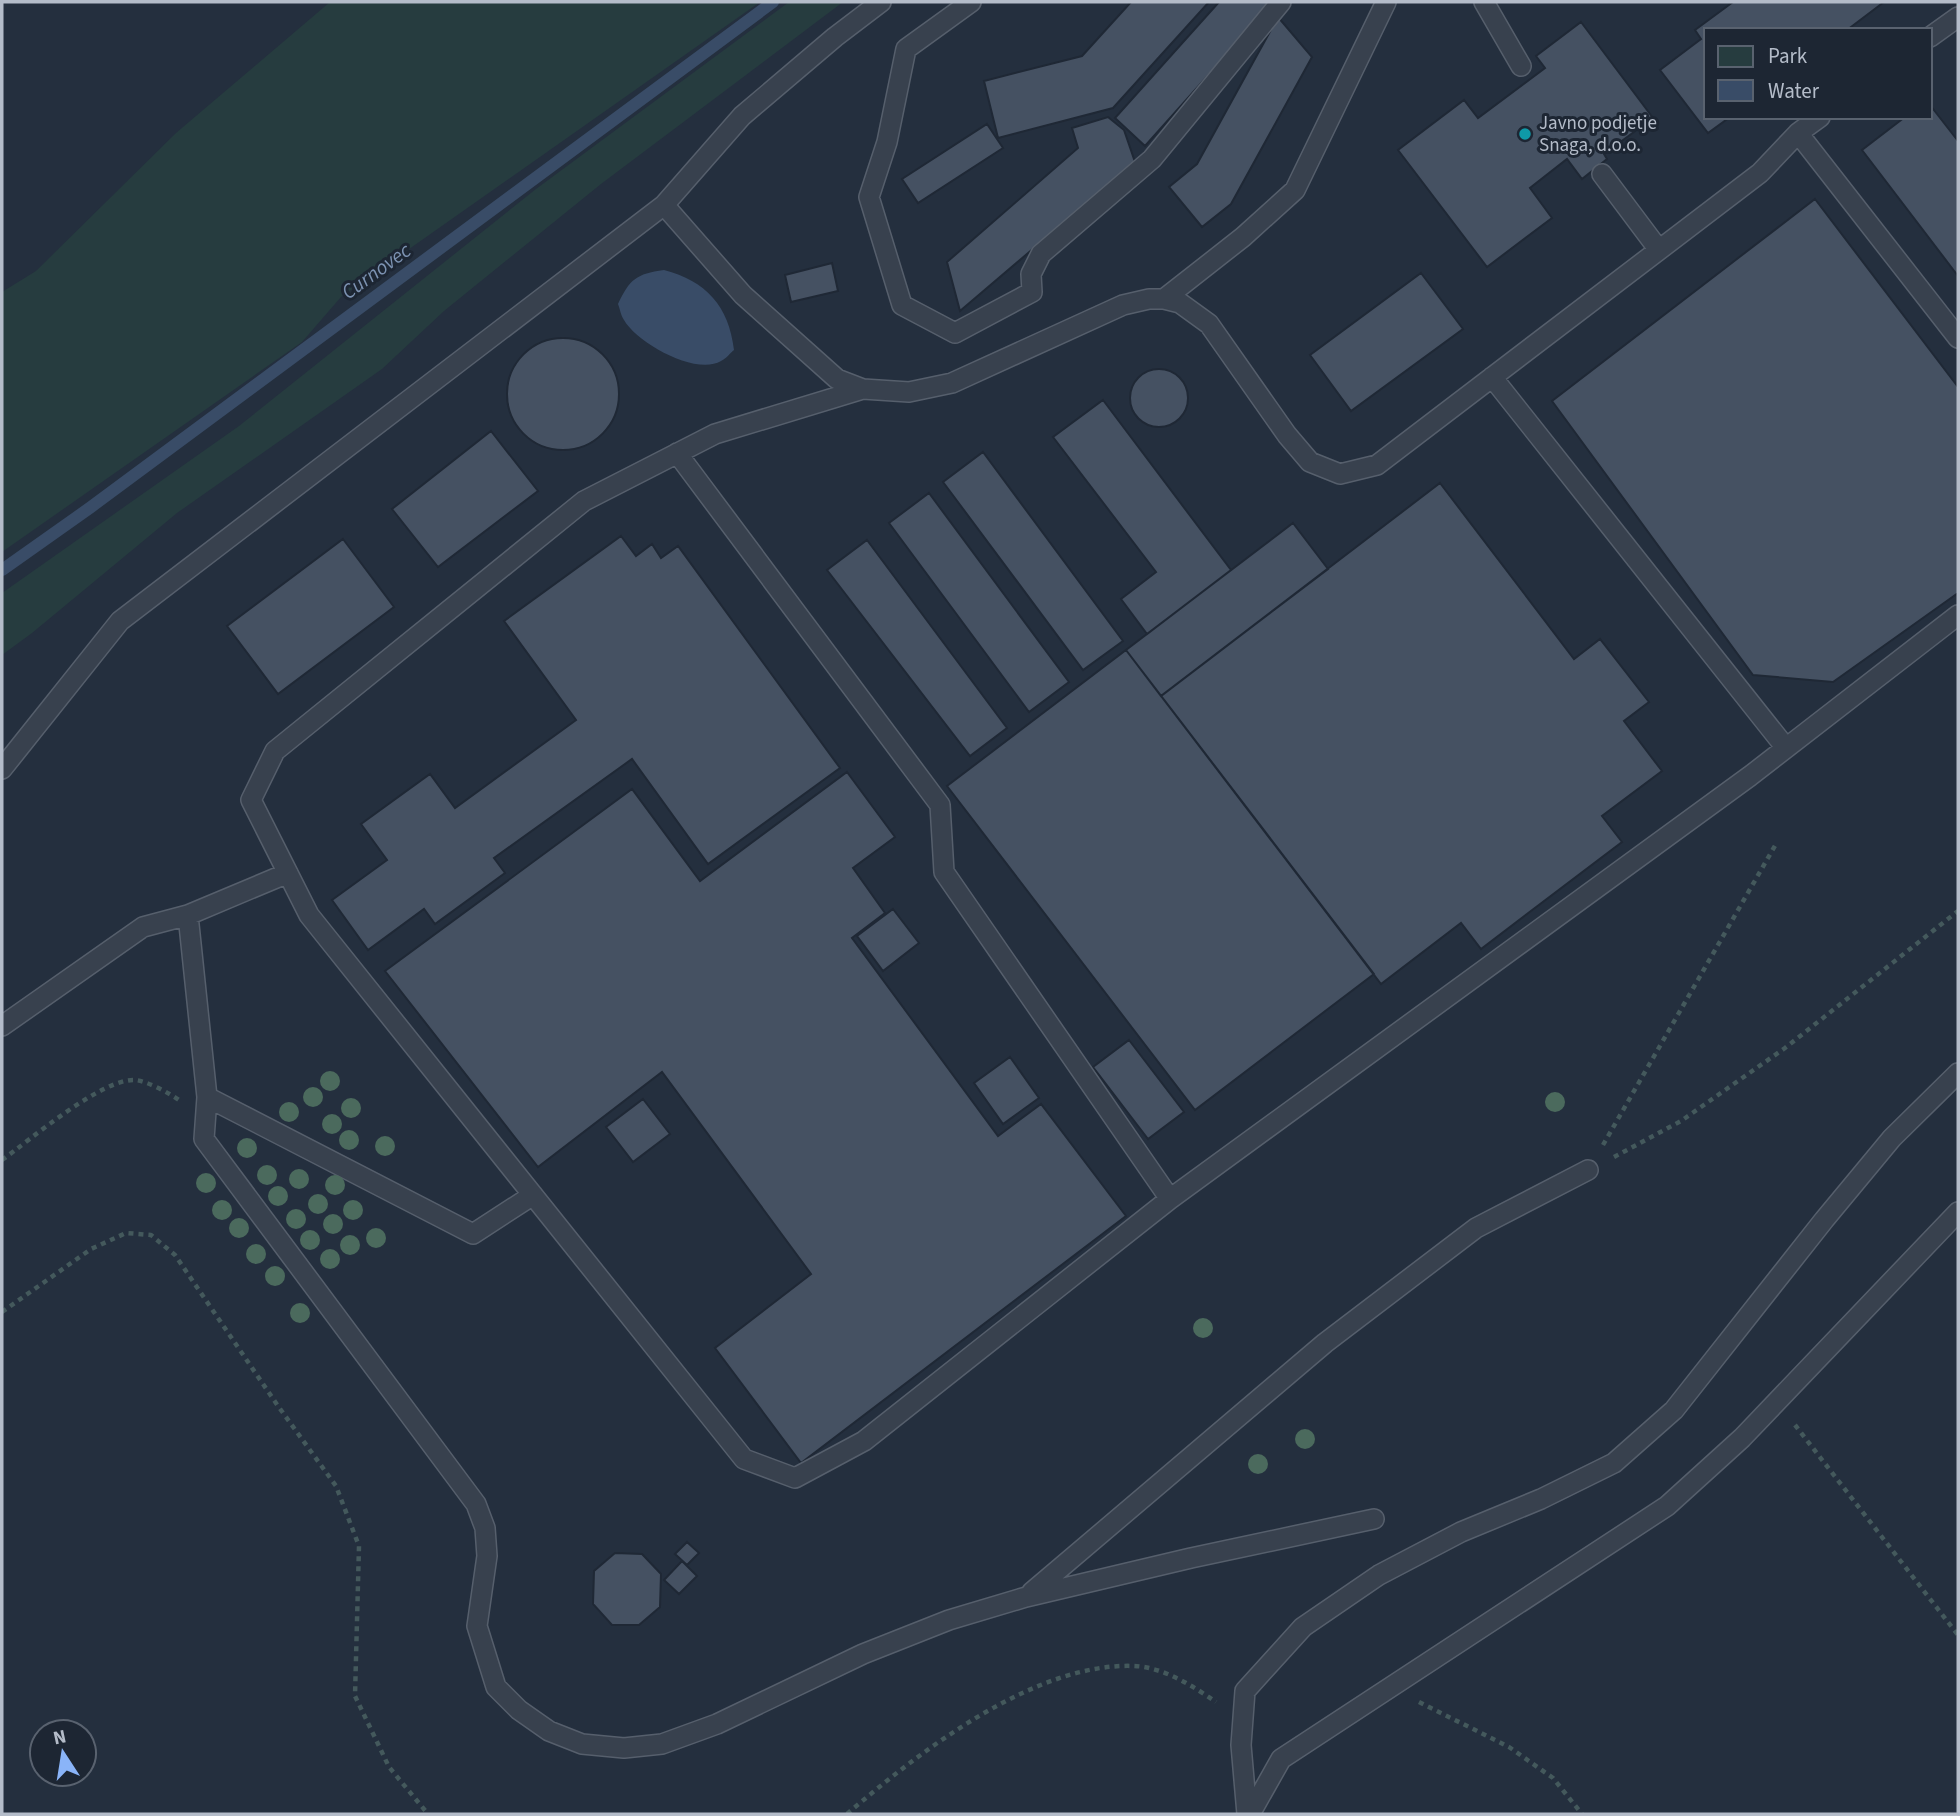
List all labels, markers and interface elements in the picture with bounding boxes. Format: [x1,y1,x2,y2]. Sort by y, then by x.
legend [1704,28,1932,119]
text: Park [1768,41,1808,71]
text: Water [1768,76,1820,106]
place label: Javno podjetje Snaga, d.o.o. [1539,110,1657,159]
marker: Javno podjetje Snaga, d.o.o. [1517,126,1533,142]
water label: Curnovec [335,235,418,307]
north arrow [28,1718,98,1788]
text: N [51,1723,69,1752]

